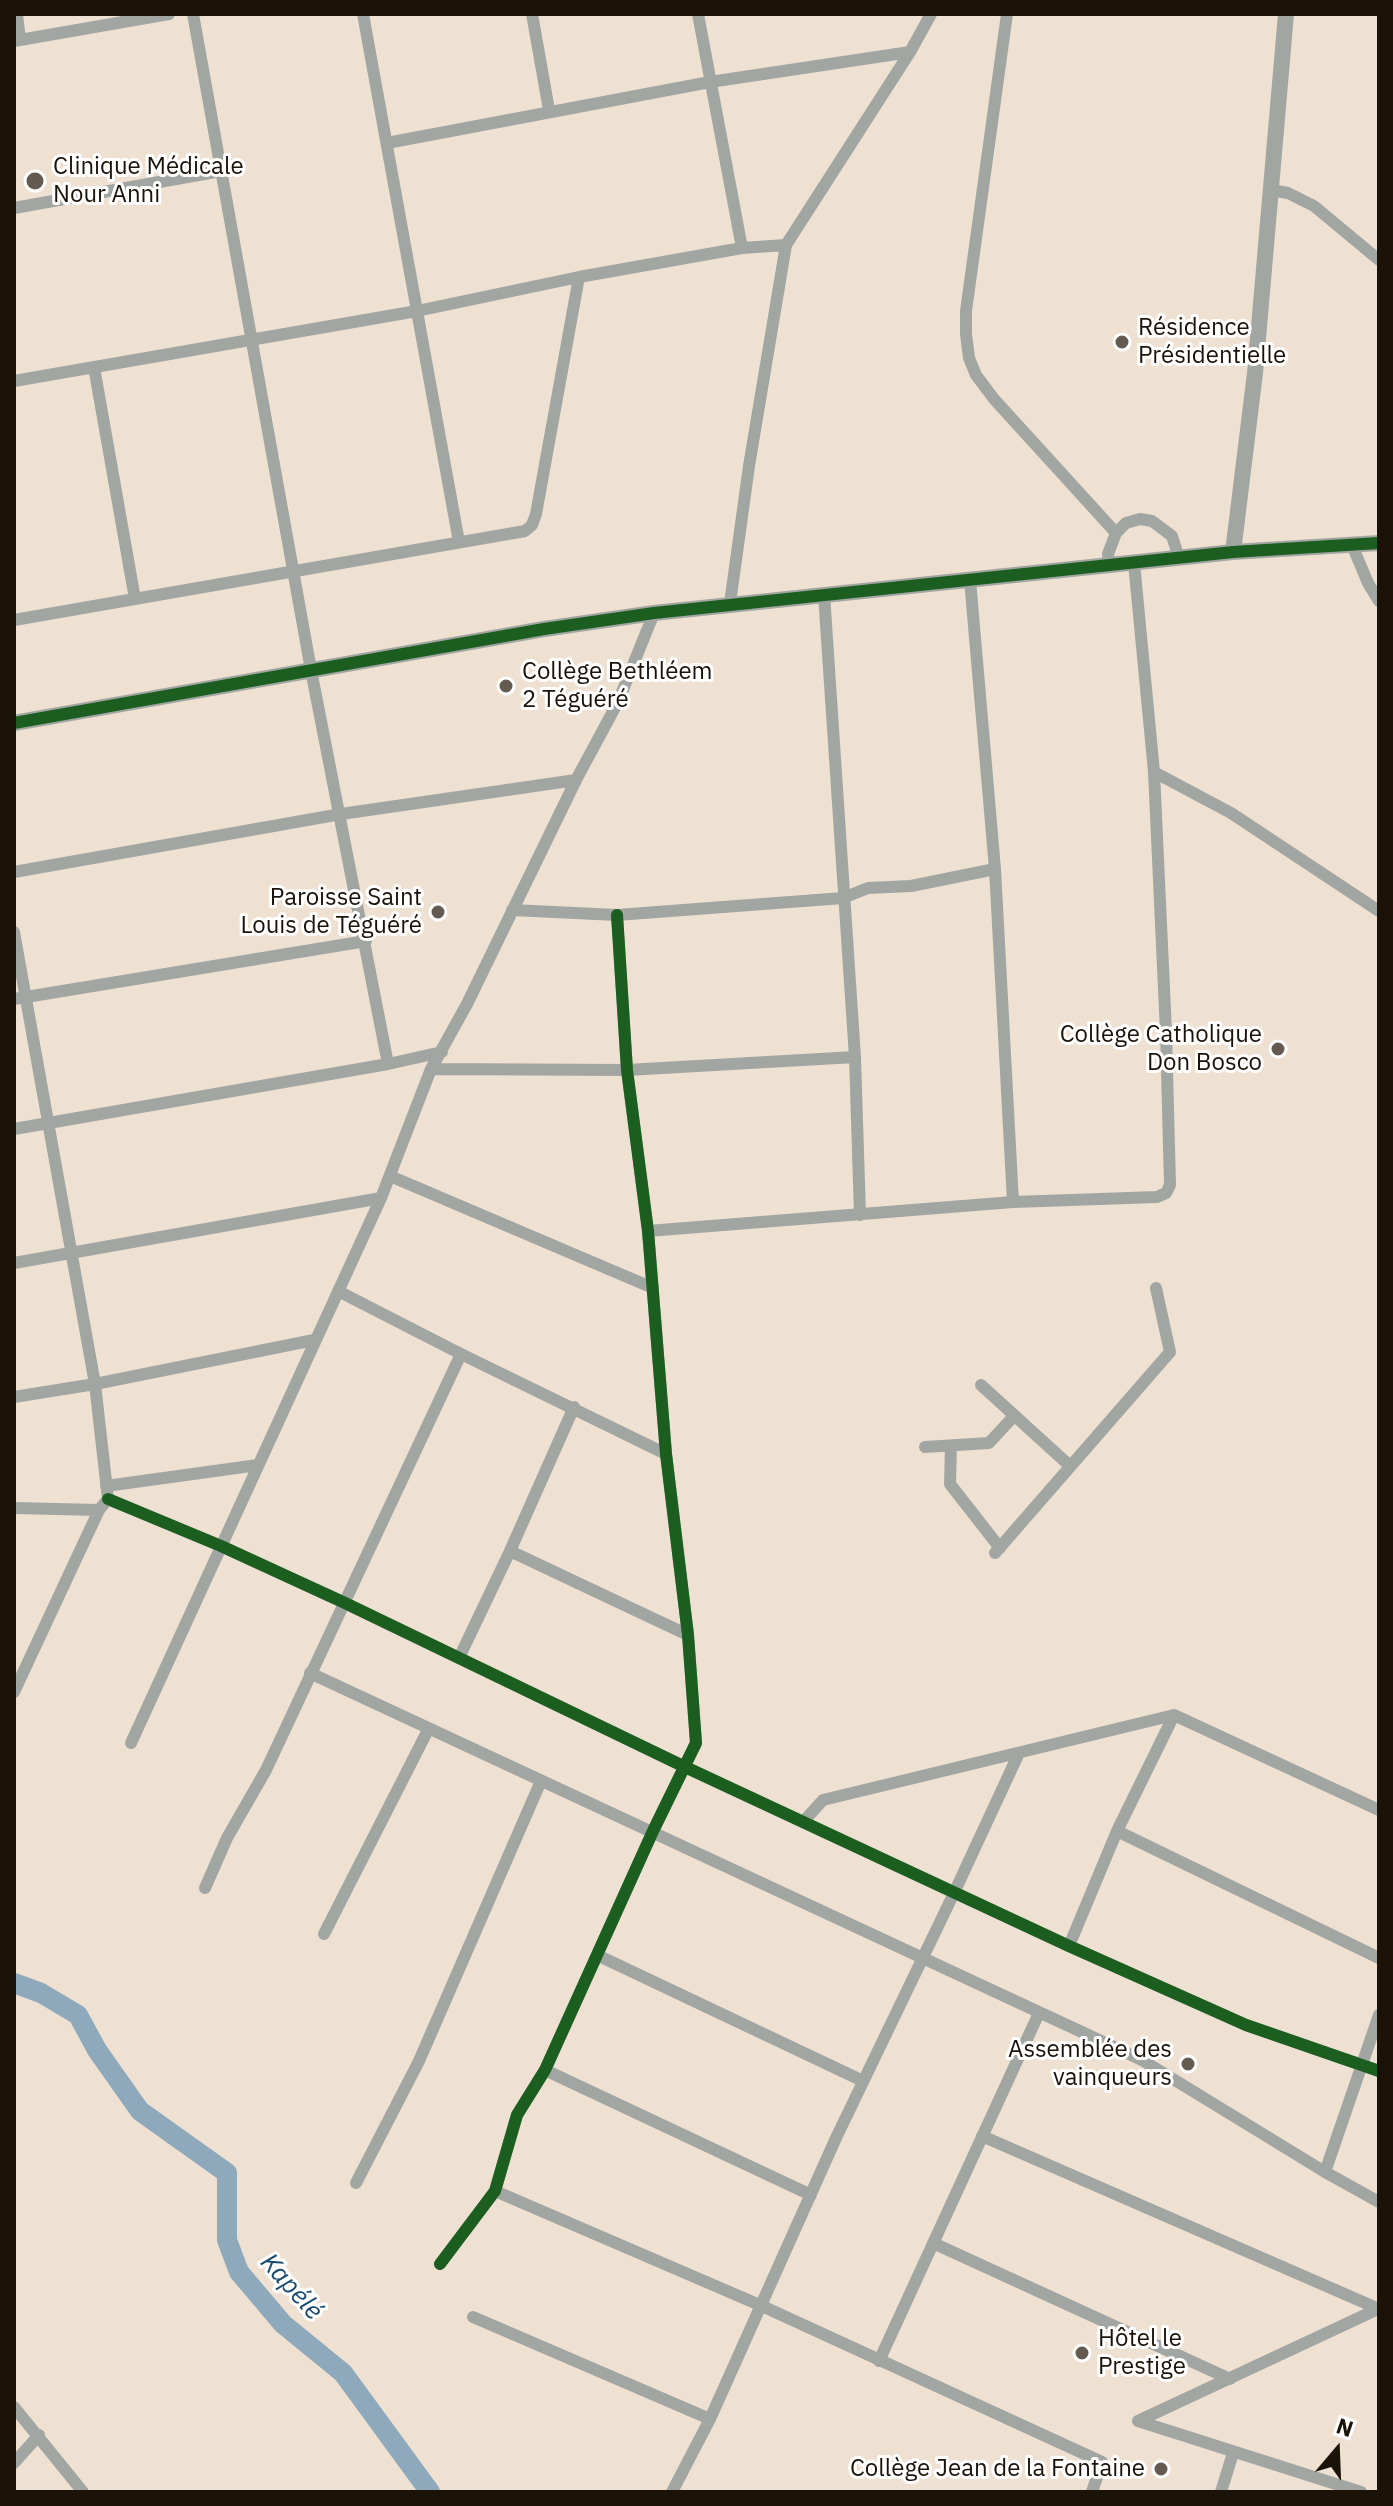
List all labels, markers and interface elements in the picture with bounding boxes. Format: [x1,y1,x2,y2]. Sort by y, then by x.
place label: Clinique Médicale Nour Anni [53,153,244,209]
marker: Clinique Médicale Nour Anni [24,170,46,192]
place label: Résidence Présidentielle [1138,314,1286,370]
marker: Résidence Présidentielle [1113,333,1131,351]
place label: Collège Bethléem 2 Téguéré [522,658,713,714]
marker: Collège Bethléem 2 Téguéré [497,677,515,695]
place label: Paroisse Saint Louis de Téguéré [240,884,422,940]
marker: Paroisse Saint Louis de Téguéré [429,903,447,921]
place label: Collège Catholique Don Bosco [1060,1021,1262,1077]
marker: Collège Catholique Don Bosco [1269,1040,1287,1058]
place label: Assemblée des vainqueurs [1008,2036,1172,2092]
marker: Assemblée des vainqueurs [1179,2055,1197,2073]
water label: Kapélé [253,2247,329,2327]
place label: Hôtel le Prestige [1098,2325,1186,2381]
marker: Hôtel le Prestige [1073,2344,1091,2362]
north arrow [1297,2410,1377,2490]
text: N [1333,2411,1357,2443]
place label: Collège Jean de la Fontaine [850,2455,1145,2483]
marker: Collège Jean de la Fontaine [1152,2460,1170,2478]

